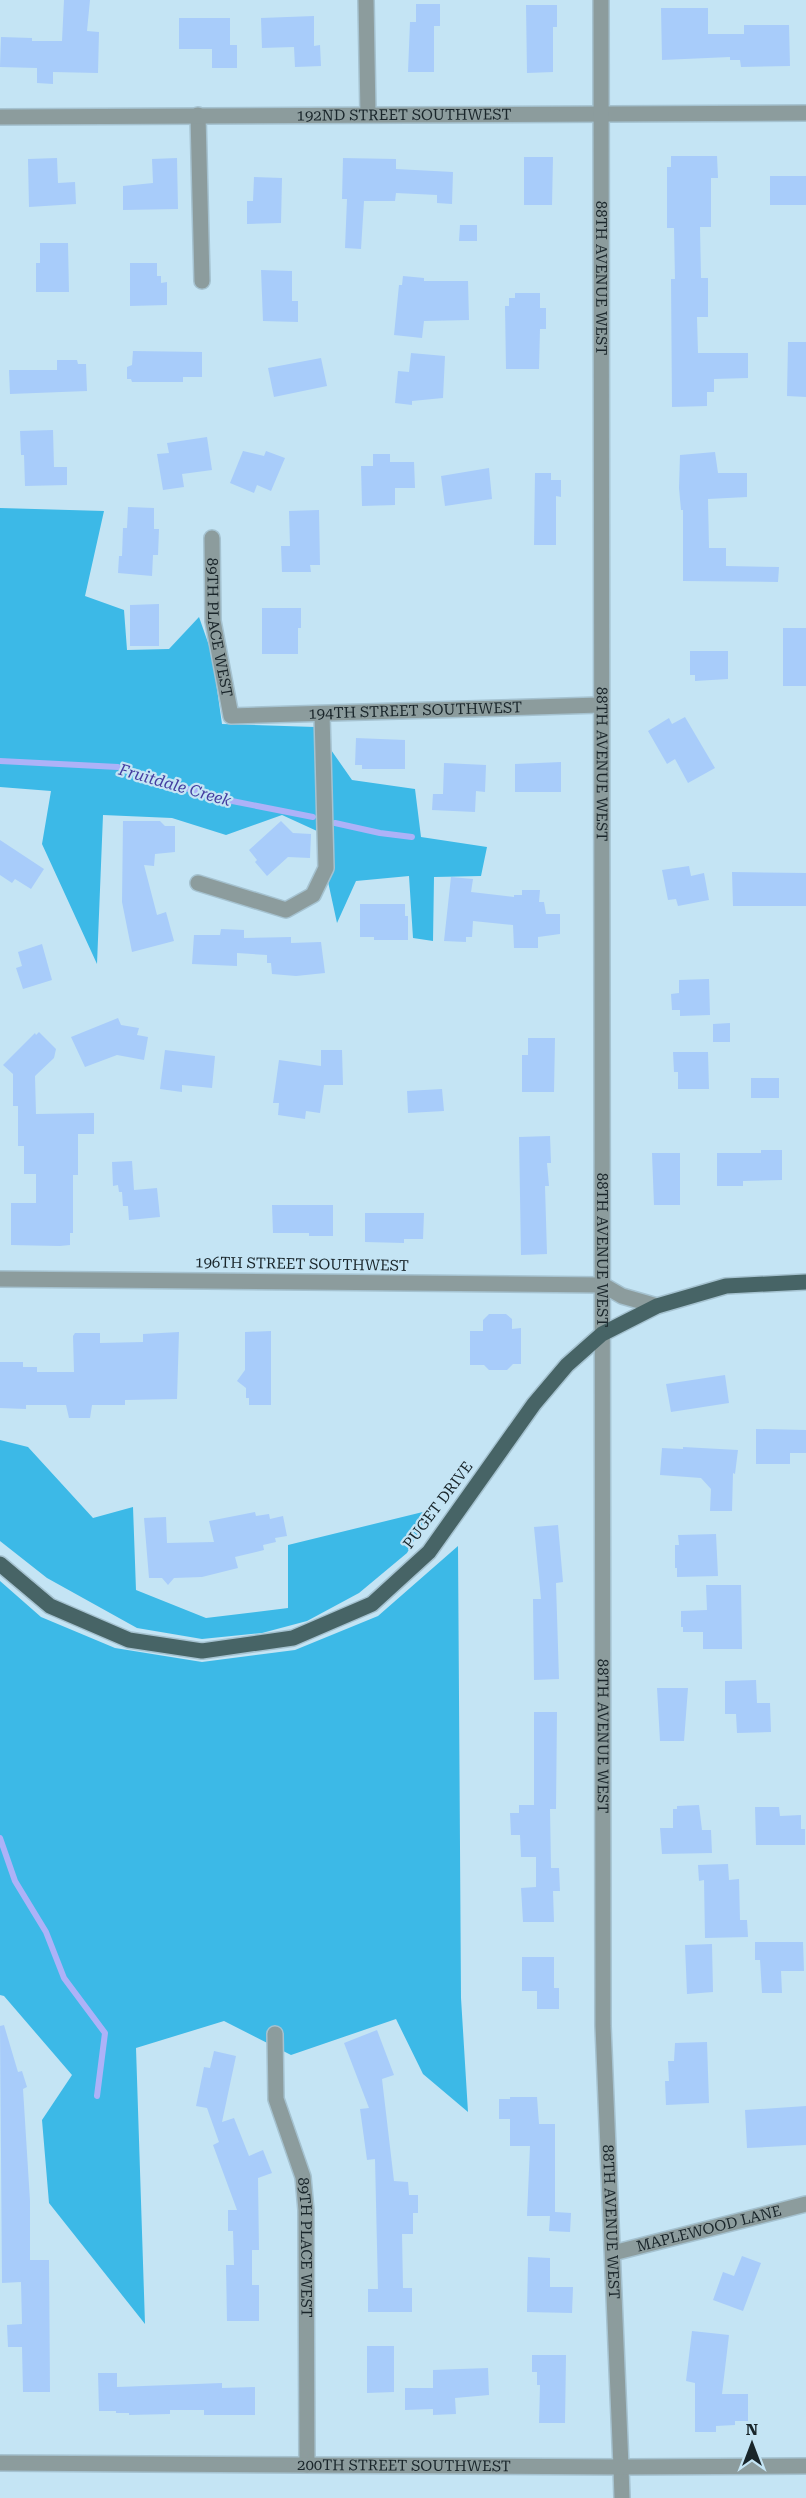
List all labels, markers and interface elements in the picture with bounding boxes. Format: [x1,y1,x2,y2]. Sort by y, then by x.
street label: 192ND STREET SOUTHWEST [296,105,512,125]
street label: 88TH AVENUE WEST [592,201,610,355]
street label: 89TH PLACE WEST [203,558,236,699]
street label: 88TH AVENUE WEST [593,687,611,841]
street label: 194TH STREET SOUTHWEST [308,698,522,723]
water label: Fruitdale Creek [116,760,234,810]
street label: 88TH AVENUE WEST [593,1173,611,1327]
street label: 196TH STREET SOUTHWEST [195,1253,409,1275]
street label: PUGET DRIVE [399,1458,477,1552]
street label: 88TH AVENUE WEST [594,1659,612,1813]
street label: 88TH AVENUE WEST [599,2144,623,2299]
street label: 89TH PLACE WEST [294,2176,315,2318]
street label: MAPLEWOOD LANE [635,2202,783,2256]
north arrow [722,2414,782,2474]
text: N [746,2420,758,2439]
street label: 200TH STREET SOUTHWEST [297,2456,511,2475]

